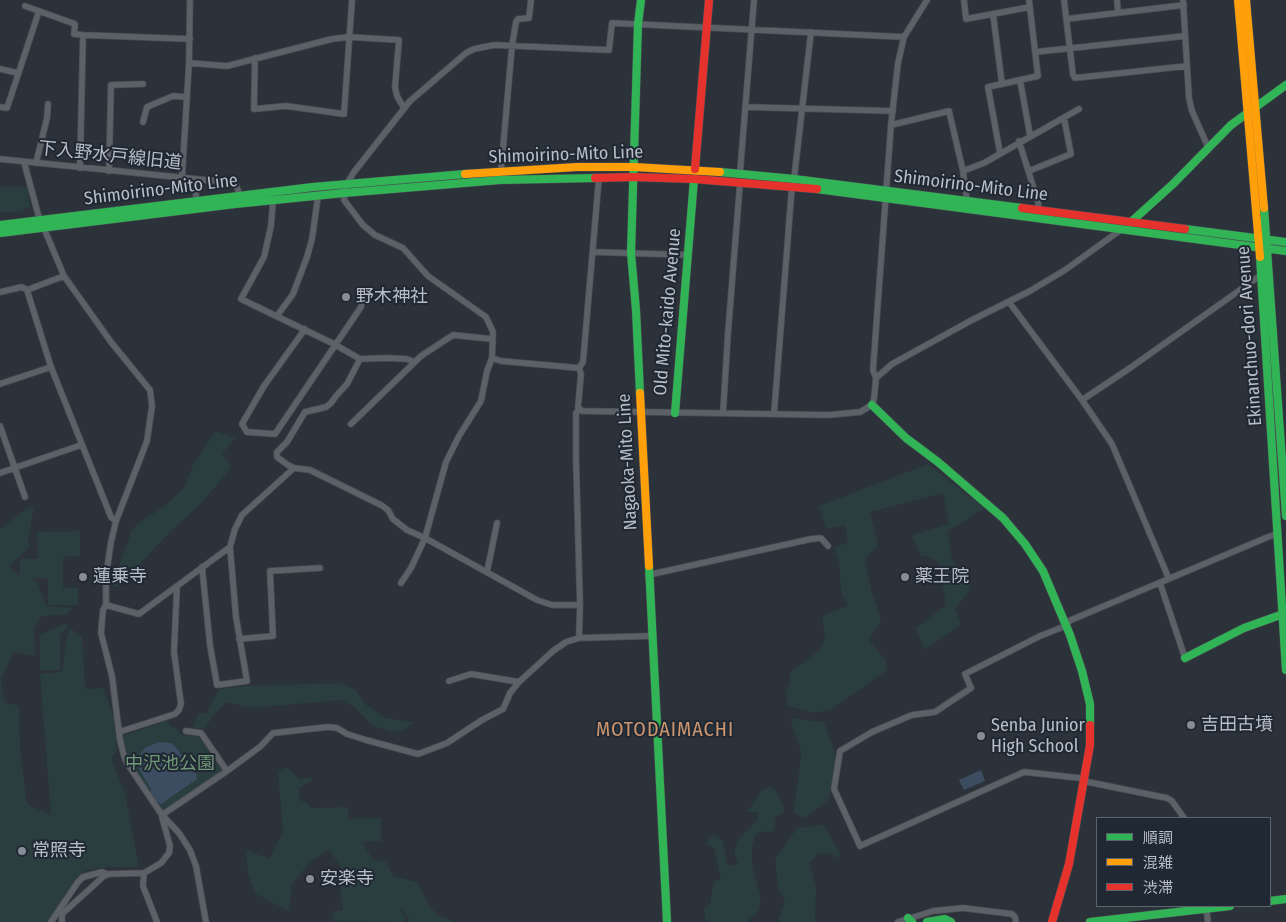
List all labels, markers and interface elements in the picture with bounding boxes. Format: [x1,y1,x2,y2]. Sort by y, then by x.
street label: 下入野水戸線旧道 [37,138,183,174]
street label: Shimoirino-Mito Line [488,142,644,168]
street label: Shimoirino-Mito Line [893,166,1049,206]
street label: Shimoirino-Mito Line [83,170,239,210]
street label: Old Mito-kaido Avenue [650,227,686,397]
street label: Ekinanchuo-dori Avenue [1233,245,1267,427]
place label: 野木神社 [356,286,428,308]
marker: 野木神社 [340,291,352,303]
street label: Nagaoka-Mito Line [614,393,642,531]
place label: 蓮乗寺 [93,566,147,588]
place label: 薬王院 [915,566,969,588]
marker: 蓮乗寺 [77,571,89,583]
marker: 薬王院 [899,571,911,583]
place label: 吉田古墳 [1201,714,1273,736]
place label: Senba Junior High School [991,715,1085,758]
district label: MOTODAIMACHI [594,718,736,742]
marker: 吉田古墳 [1185,719,1197,731]
marker: Senba Junior High School [975,730,987,742]
park label: 中沢池公園 [125,753,215,775]
legend [1096,817,1271,907]
text: 順調 [1143,829,1173,847]
place label: 常照寺 [32,840,86,862]
marker: 常照寺 [16,845,28,857]
text: 混雑 [1143,854,1173,872]
place label: 安楽寺 [320,868,374,890]
marker: 安楽寺 [304,873,316,885]
text: 渋滞 [1143,879,1173,897]

